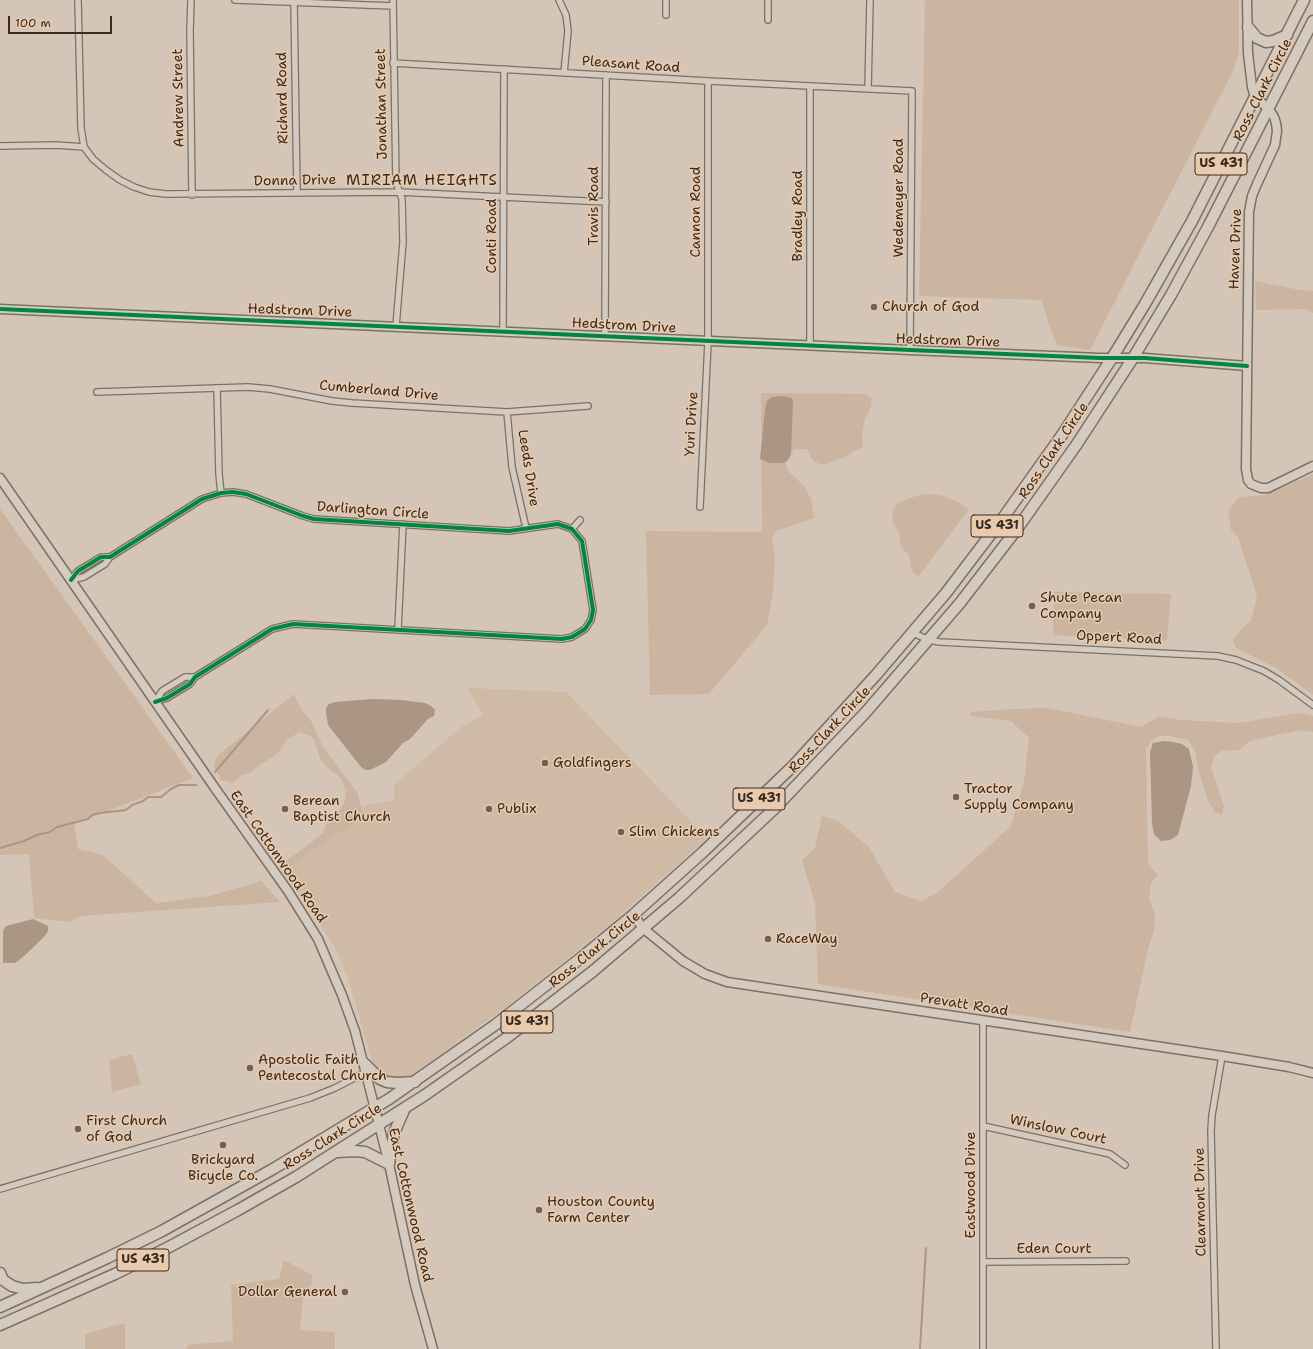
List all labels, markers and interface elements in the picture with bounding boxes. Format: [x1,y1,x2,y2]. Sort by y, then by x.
scale bar [10,8,114,34]
text: 100 m [15,15,51,31]
street label: Ross Clark Circle [1230,36,1296,144]
street label: Andrew Street [170,48,188,148]
street label: Jonathan Street [373,48,391,160]
street label: Richard Road [274,52,292,144]
street label: Pleasant Road [581,53,681,77]
street label: Wedemeyer Road [891,138,907,258]
road number: US 431 [1195,153,1247,175]
street label: Travis Road [586,166,602,246]
street label: Cannon Road [688,166,704,258]
street label: Bradley Road [790,170,806,262]
street label: Donna Drive [254,172,336,190]
district label: MIRIAM HEIGHTS [346,172,498,190]
street label: Conti Road [484,199,500,273]
street label: Haven Drive [1226,208,1246,290]
place label: Church of God [882,299,979,315]
street label: Hedstrom Drive [247,301,353,321]
marker: Church of God [869,302,879,312]
street label: Hedstrom Drive [571,315,677,337]
street label: Hedstrom Drive [895,331,1001,351]
street label: Cumberland Drive [319,377,439,405]
street label: Yuri Drive [682,391,702,457]
street label: Ross Clark Circle [1015,400,1093,502]
street label: Leeds Drive [514,428,542,508]
street label: Darlington Circle [316,499,430,523]
road number: US 431 [971,515,1023,537]
place label: Shute Pecan Company [1040,590,1122,622]
marker: Shute Pecan Company [1027,601,1037,611]
street label: Oppert Road [1076,627,1162,649]
street label: Ross Clark Circle [785,683,875,777]
place label: Goldfingers [553,755,632,771]
marker: Goldfingers [540,758,550,768]
place label: Tractor Supply Company [964,781,1074,814]
street label: East Cottonwood Road [226,788,330,926]
road number: US 431 [733,788,785,810]
marker: Tractor Supply Company [951,792,961,802]
place label: Berean Baptist Church [293,793,391,826]
place label: Publix [497,801,537,817]
marker: Berean Baptist Church [280,804,290,814]
marker: Publix [484,804,494,814]
place label: Slim Chickens [629,824,720,840]
marker: Slim Chickens [616,827,626,837]
street label: Ross Clark Circle [546,908,644,992]
place label: RaceWay [776,931,838,947]
marker: RaceWay [763,934,773,944]
street label: Prevatt Road [919,990,1009,1020]
road number: US 431 [501,1011,553,1033]
place label: Apostolic Faith Pentecostal Church [258,1052,387,1084]
marker: Apostolic Faith Pentecostal Church [245,1063,255,1073]
street label: Ross Clark Circle [281,1100,385,1174]
street label: Winslow Court [1008,1112,1108,1148]
place label: First Church of God [86,1113,167,1146]
marker: First Church of God [73,1124,83,1134]
street label: East Cottonwood Road [384,1126,436,1284]
street label: Eastwood Drive [963,1132,979,1238]
marker: Brickyard Bicycle Co. [218,1140,228,1150]
street label: Clearmont Drive [1192,1147,1210,1257]
place label: Brickyard Bicycle Co. [188,1152,258,1184]
place label: Houston County Farm Center [547,1194,655,1226]
marker: Houston County Farm Center [534,1205,544,1215]
street label: Eden Court [1016,1241,1092,1257]
road number: US 431 [117,1249,169,1271]
place label: Dollar General [238,1284,337,1300]
marker: Dollar General [340,1287,350,1297]

